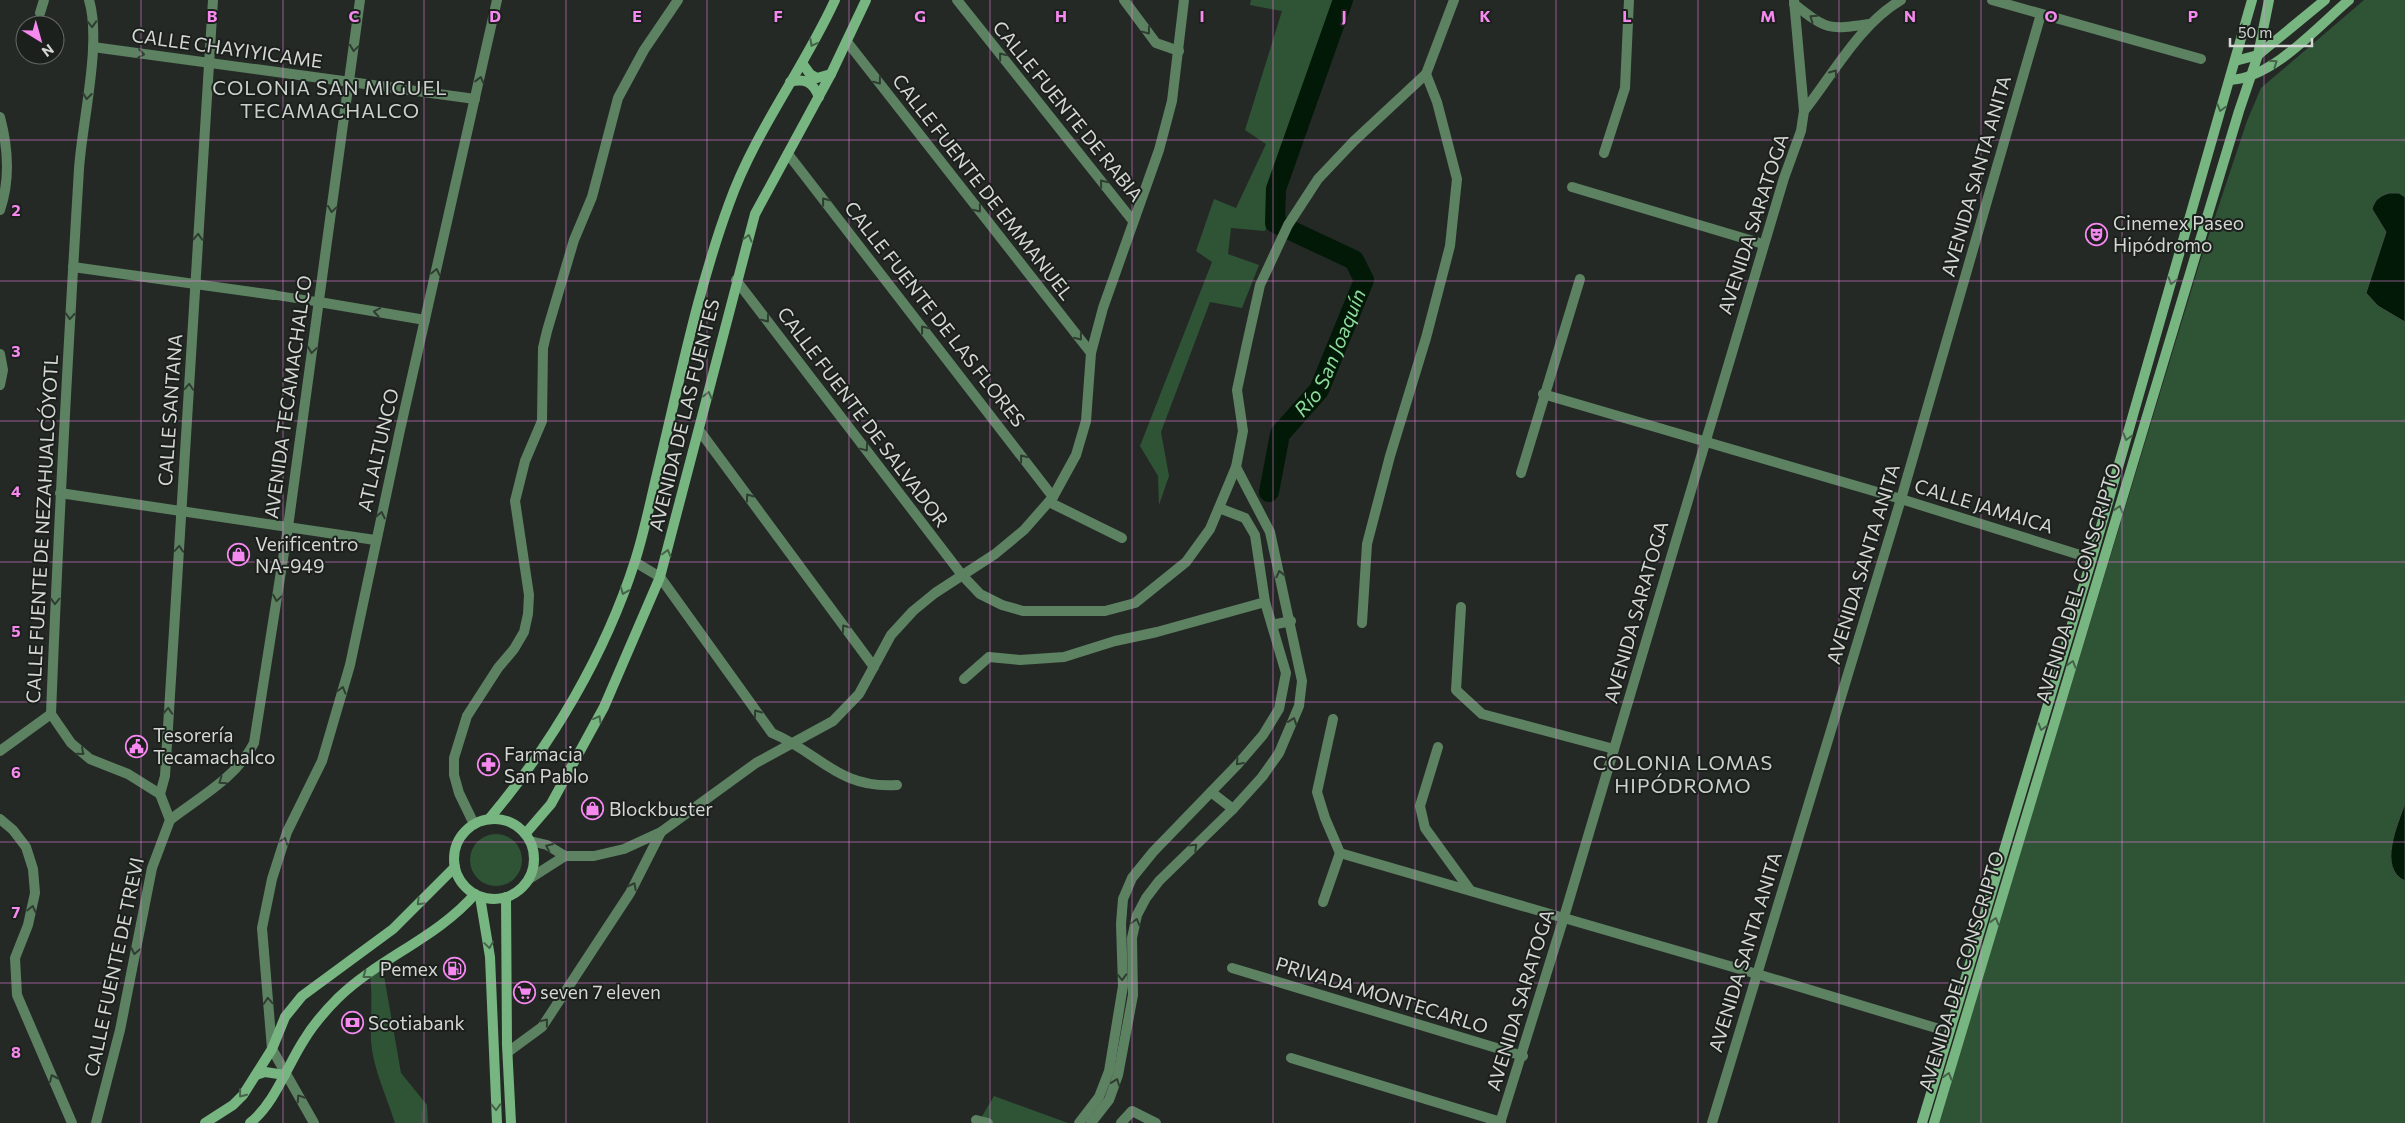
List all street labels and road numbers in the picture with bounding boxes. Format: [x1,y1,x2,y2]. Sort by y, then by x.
street label: CALLE FUENTE DE RABIA [988,16,1148,206]
street label: CALLE CHAYIYICAME [130,23,324,72]
street label: CALLE FUENTE DE EMMANUEL [888,69,1079,304]
street label: AVENIDA SANTA ANITA [1936,73,2015,279]
street label: AVENIDA SARATOGA [1712,131,1793,317]
street label: CALLE FUENTE DE LAS FLORES [840,196,1031,431]
street label: AVENIDA TECAMACHALCO [259,274,316,520]
street label: AVENIDA DE LAS FUENTES [644,296,724,533]
street label: CALLE FUENTE DE SALVADOR [773,302,954,532]
street label: CALLE SANTANA [153,333,186,487]
street label: CALLE FUENTE DE NEZAHUALCÓYOTL [20,354,62,704]
street label: ATLALTUNCO [352,386,403,514]
street label: AVENIDA DEL CONSCRIPTO [2030,460,2125,706]
street label: AVENIDA SANTA ANITA [1821,461,1904,667]
street label: CALLE JAMAICA [1912,473,2056,538]
street label: AVENIDA SARATOGA [1598,518,1673,706]
street label: AVENIDA DEL CONSCRIPTO [1913,848,2008,1094]
street label: AVENIDA SANTA ANITA [1703,849,1786,1055]
street label: CALLE FUENTE DE TREVI [79,855,148,1079]
street label: AVENIDA SARATOGA [1481,906,1558,1093]
street label: PRIVADA MONTECARLO [1273,951,1491,1038]

